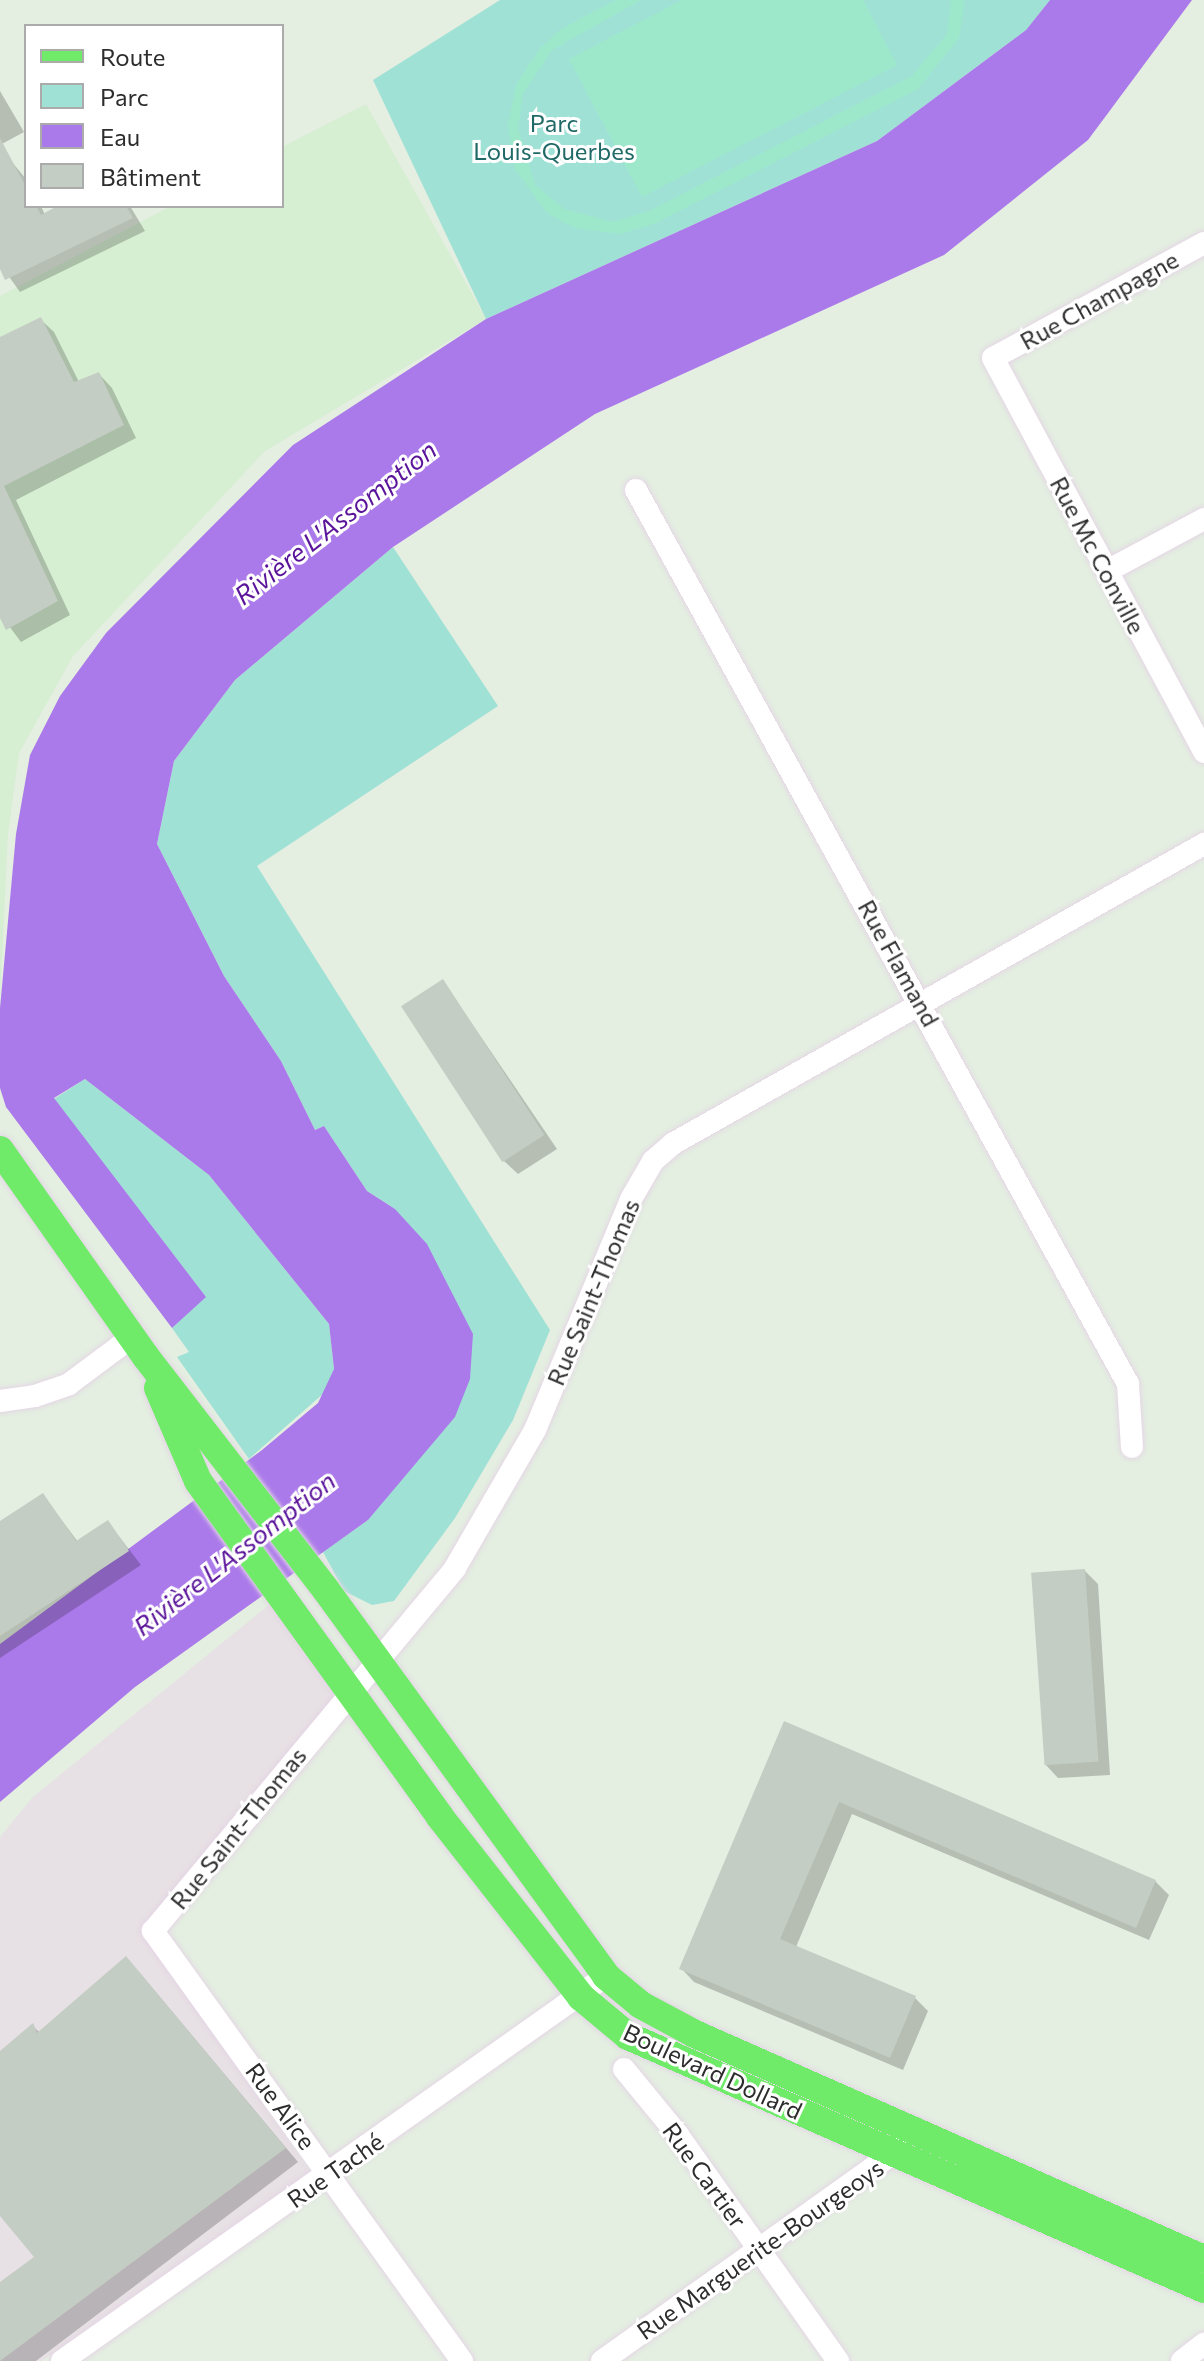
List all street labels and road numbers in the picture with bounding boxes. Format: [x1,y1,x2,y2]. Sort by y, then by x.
street label: Rue Champagne [1015,245,1183,355]
street label: Rue Mc Conville [1045,472,1151,638]
street label: Rue Flamand [852,895,946,1031]
street label: Rue Saint-Thomas [541,1194,645,1390]
street label: Rue Saint-Thomas [164,1741,312,1915]
street label: Boulevard Dollard [619,2017,807,2125]
street label: Rue Alice [240,2057,322,2155]
street label: Rue Cartier [657,2117,753,2233]
street label: Rue Taché [281,2126,389,2214]
street label: Rue Marguerite-Bourgeoys [631,2153,889,2345]

